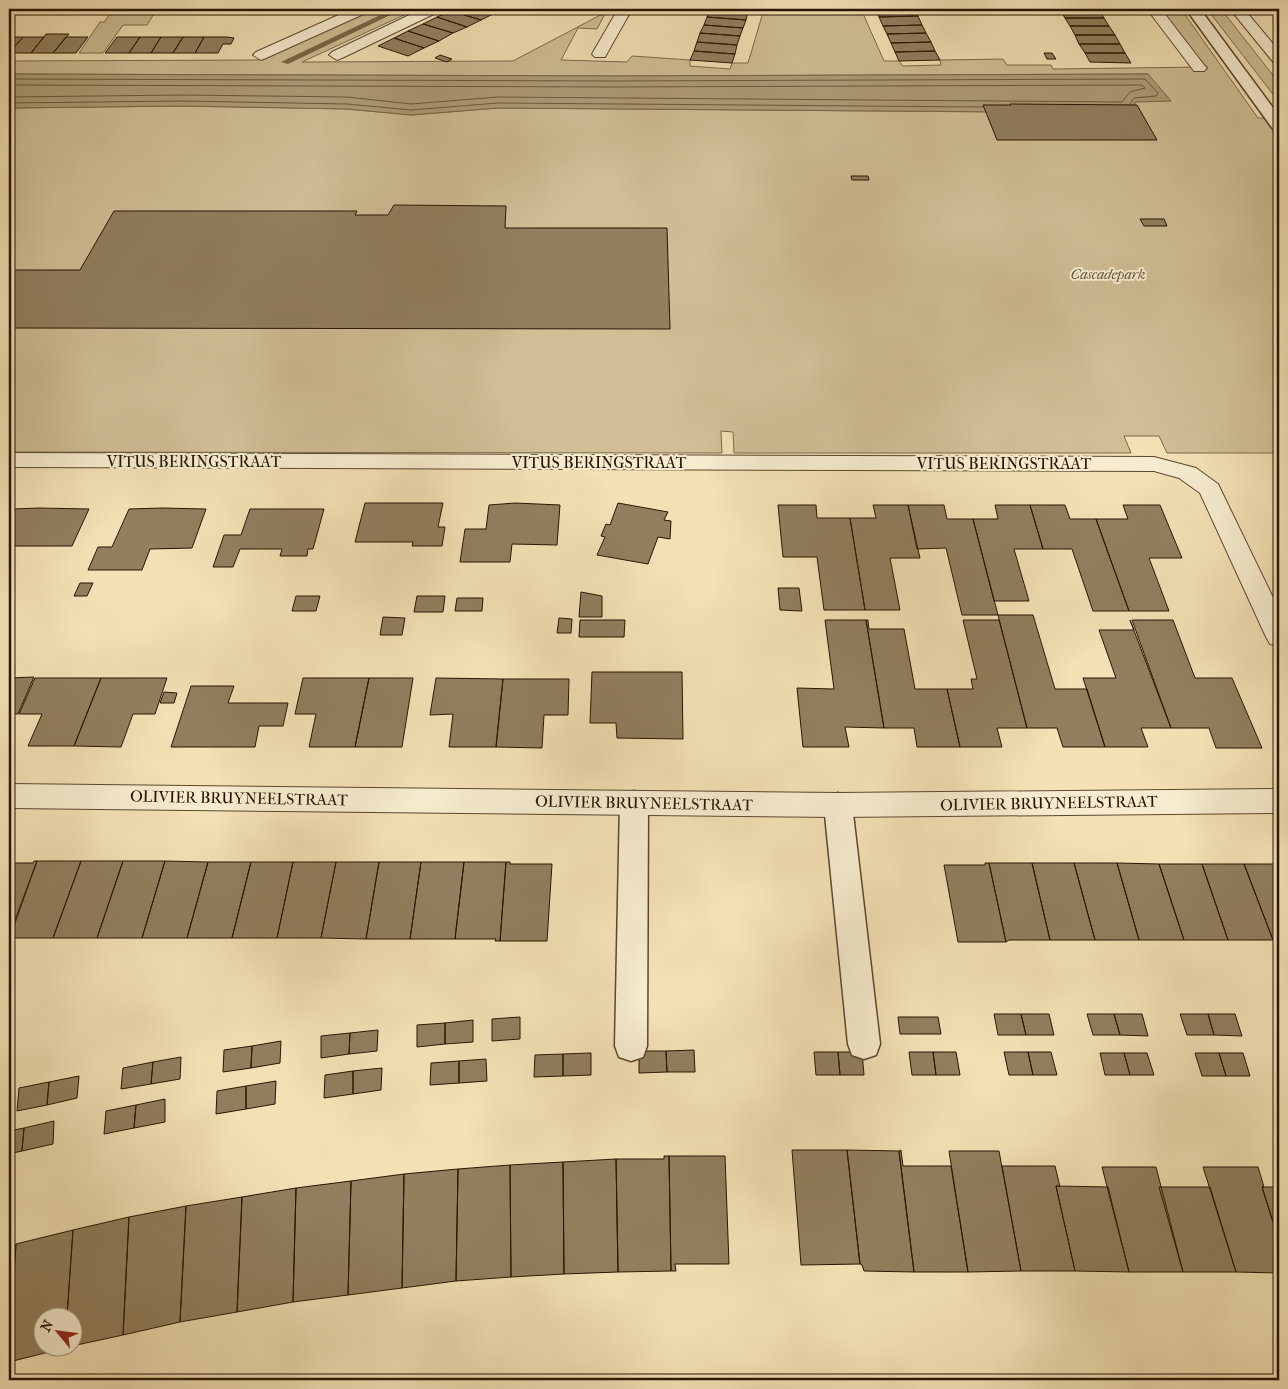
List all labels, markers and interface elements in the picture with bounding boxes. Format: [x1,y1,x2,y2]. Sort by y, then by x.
park label: Cascadepark [1071,266,1145,283]
street label: VITUS BERINGSTRAAT [106,452,282,471]
street label: VITUS BERINGSTRAAT [511,453,687,472]
street label: VITUS BERINGSTRAAT [916,454,1092,473]
street label: OLIVIER BRUYNEELSTRAAT [130,787,348,809]
street label: OLIVIER BRUYNEELSTRAAT [535,792,753,814]
street label: OLIVIER BRUYNEELSTRAAT [940,792,1158,814]
north arrow [32,1306,82,1356]
text: N [37,1317,57,1335]

